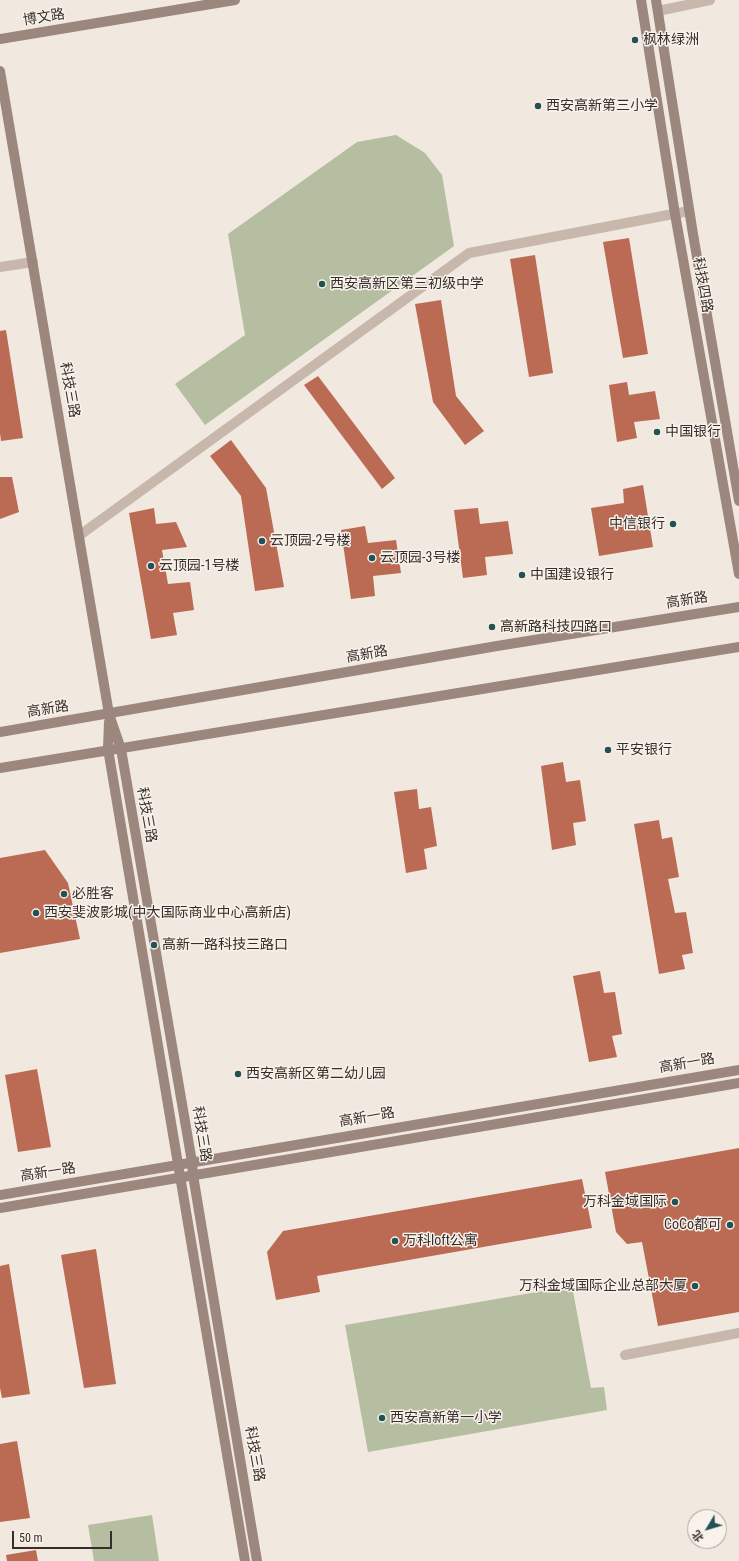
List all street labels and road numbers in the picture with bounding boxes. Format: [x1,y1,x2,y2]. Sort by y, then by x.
street label: 博文路 [22,6,66,30]
street label: 科技四路 [689,256,715,314]
street label: 科技三路 [56,361,82,419]
street label: 高新路 [665,589,709,613]
street label: 高新路 [345,643,389,667]
street label: 高新路 [26,698,70,722]
street label: 科技三路 [133,786,159,844]
street label: 高新一路 [658,1051,716,1077]
street label: 科技三路 [188,1105,214,1163]
street label: 高新一路 [338,1105,396,1131]
street label: 高新一路 [19,1160,77,1186]
street label: 科技三路 [241,1425,267,1483]

